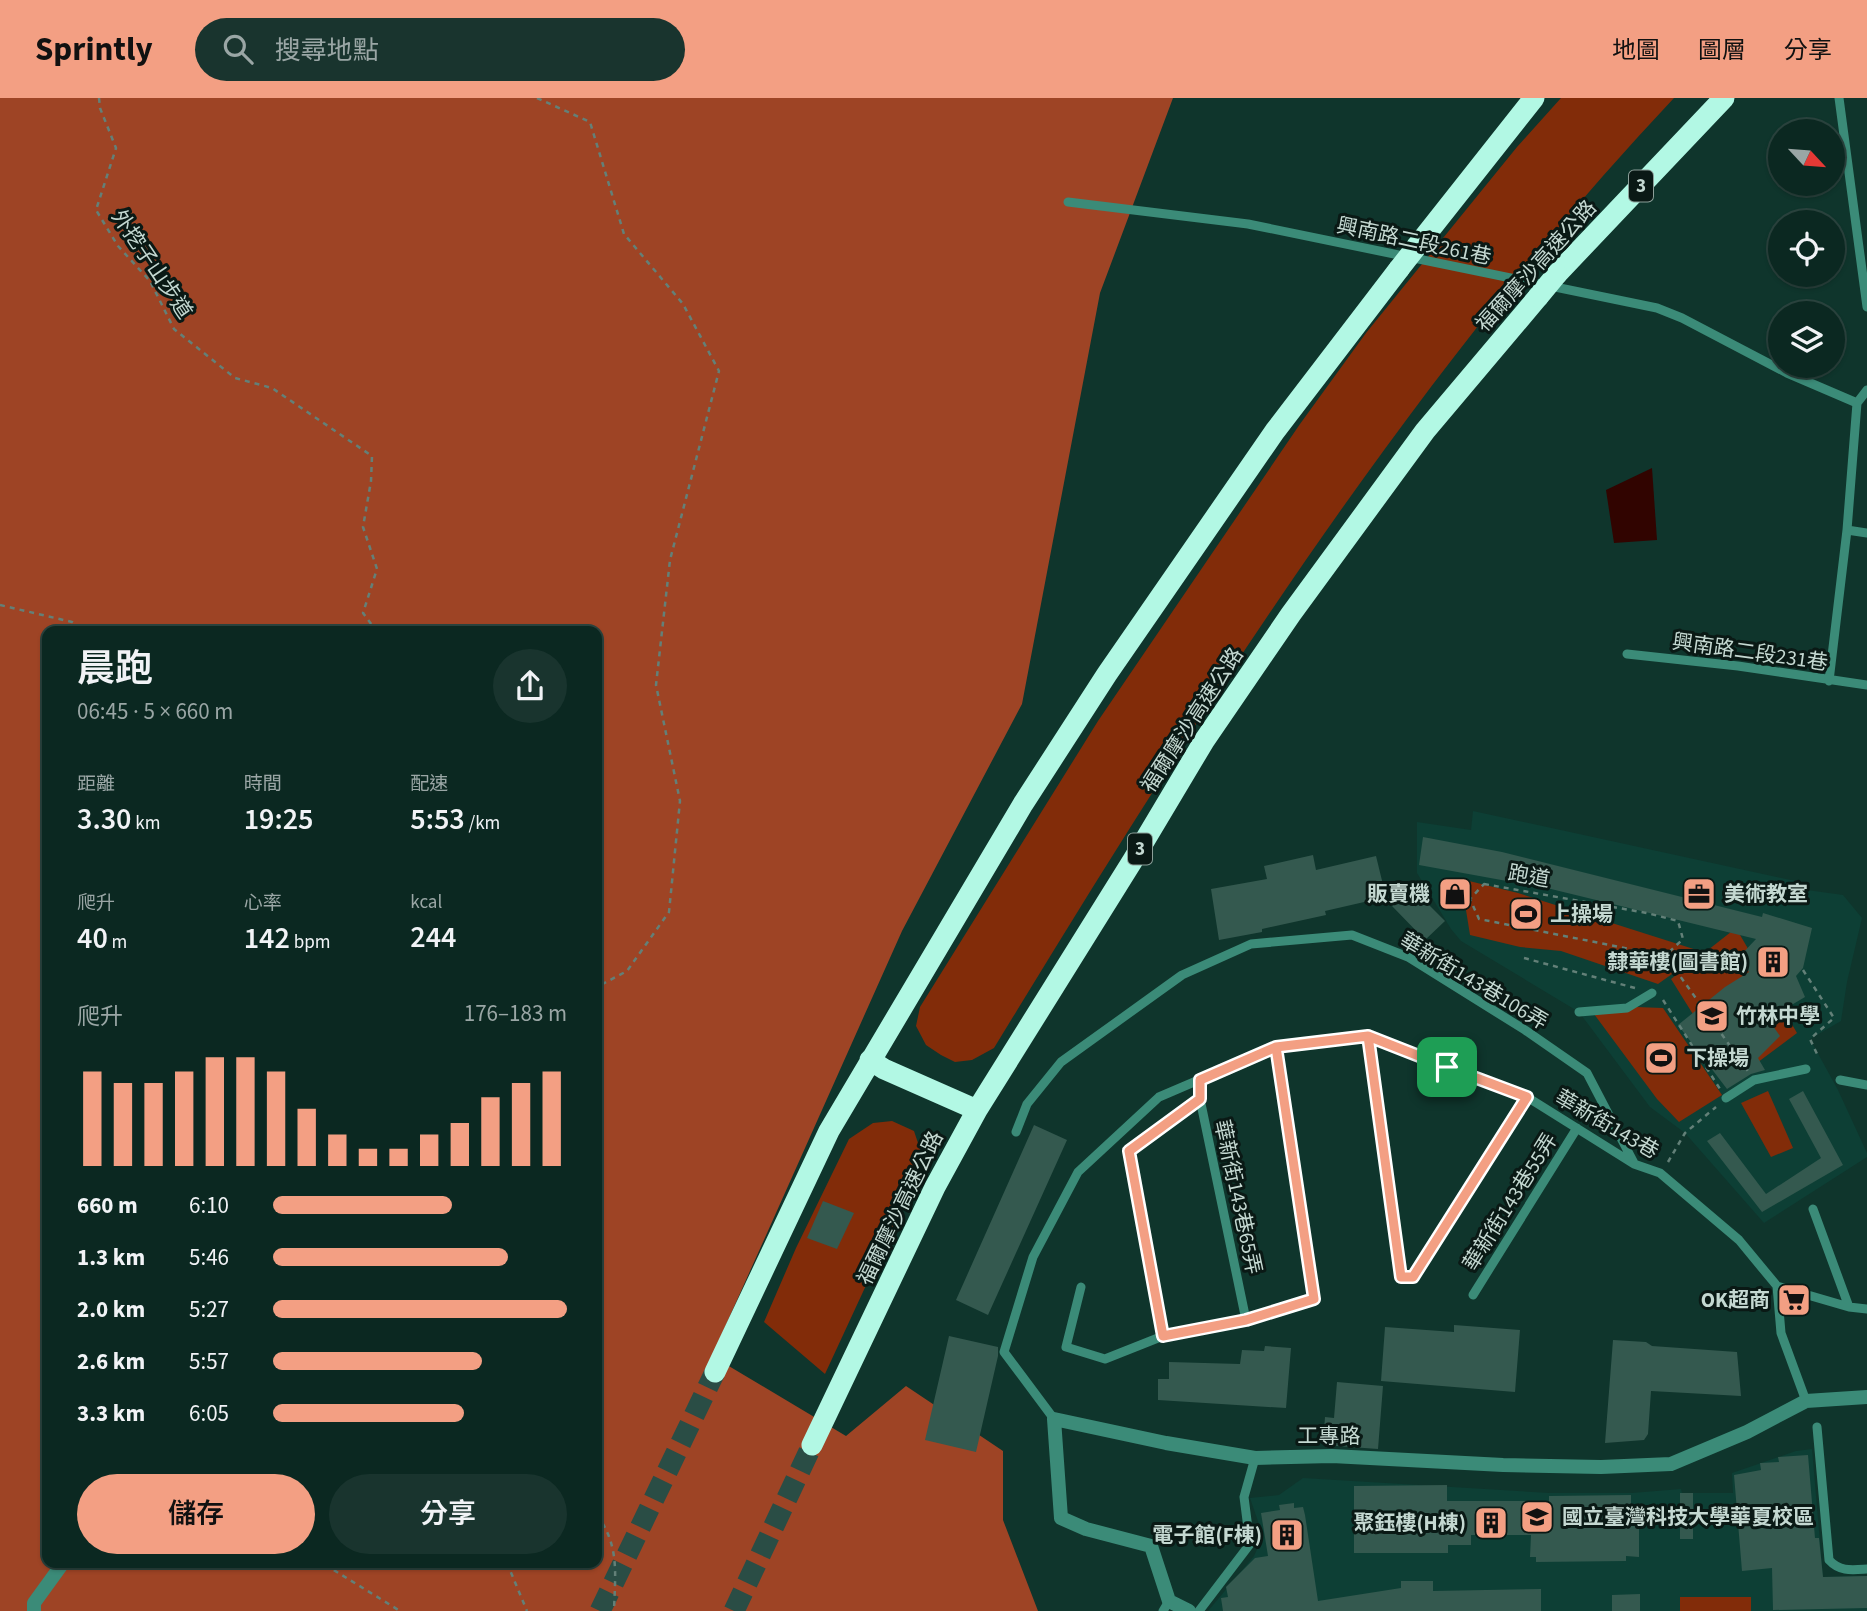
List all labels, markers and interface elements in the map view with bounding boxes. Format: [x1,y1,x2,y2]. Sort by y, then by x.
search box [195,18,685,81]
text: Sprintly [35,26,153,73]
icon: search [219,30,257,68]
text: 搜尋地點 [275,32,379,69]
text: 地圖 [1612,33,1660,68]
text: 圖層 [1698,33,1746,68]
text: 分享 [1784,33,1832,68]
north arrow [1768,119,1844,196]
map controls [1768,119,1845,378]
road number: 3 [1629,170,1653,202]
street label: 福爾摩沙高速公路 [1469,194,1603,338]
street label: 外挖子山步道 [104,203,200,325]
street label: 興南路二段261巷 [1334,210,1494,272]
button: locate [1768,210,1845,287]
button: layers [1768,301,1845,378]
street label: 興南路二段231巷 [1670,626,1830,678]
street label: 福爾摩沙高速公路 [1134,641,1250,799]
text: 晨跑 [77,642,153,696]
button: share [493,649,567,723]
text: 06:45 · 5 × 660 m [77,695,233,728]
text: 距離 [77,771,115,798]
text: 時間 [244,771,282,798]
text: 配速 [410,771,448,798]
text: 3.30 [77,798,131,841]
text: 19:25 [244,798,313,841]
text: 5:53 [410,798,465,841]
text: km [131,810,160,837]
text: /km [465,810,500,837]
road number: 3 [1128,834,1152,864]
street label: 跑道 [1506,858,1552,894]
shop icon: 販賣機 [1436,875,1474,913]
office icon: 美術教室 [1680,875,1718,913]
place label: 販賣機 [1367,879,1430,909]
place label: 美術教室 [1724,879,1808,909]
text: kcal [410,889,442,916]
text: 爬升 [77,890,115,917]
text: 心率 [244,890,282,917]
sports icon: 上操場 [1507,895,1545,933]
place label: 上操場 [1550,899,1613,929]
text: 244 [410,916,457,959]
text: 40 [77,917,108,960]
text: 142 [244,917,290,960]
street label: 華新街143巷106弄 [1394,925,1554,1037]
text: m [108,929,127,956]
text: bpm [290,929,330,956]
building icon: 隸華樓(圖書館) [1754,943,1792,981]
place label: 隸華樓(圖書館) [1608,947,1748,977]
text: 176–183 m [464,997,567,1030]
school or university icon: 竹林中學 [1693,997,1731,1035]
text: 爬升 [77,1000,123,1033]
place label: 竹林中學 [1736,1001,1820,1031]
pin [1417,1037,1477,1097]
sports icon: 下操場 [1642,1039,1680,1077]
place label: 下操場 [1686,1043,1749,1073]
icon: arrive [1428,1048,1466,1086]
street label: 華新街143巷 [1550,1082,1664,1166]
street label: 華新街143巷65弄 [1207,1117,1269,1277]
street label: 福爾摩沙高速公路 [850,1126,950,1290]
street label: 華新街143巷55弄 [1456,1127,1564,1277]
text: 660 m [77,1189,138,1222]
text: 6:10 [189,1189,229,1222]
text: 1.3 km [77,1241,145,1274]
text: 5:46 [189,1241,229,1274]
supermarket icon: OK超商 [1775,1281,1813,1319]
place label: OK超商 [1701,1285,1770,1315]
text: 2.0 km [77,1293,145,1326]
text: 5:27 [189,1293,229,1326]
text: 2.6 km [77,1345,145,1378]
text: 5:57 [189,1345,229,1378]
text: 3.3 km [77,1397,145,1430]
text: 6:05 [189,1397,229,1430]
street label: 工專路 [1298,1421,1361,1451]
button: 儲存 [77,1474,315,1554]
button: 分享 [329,1474,567,1554]
school or university icon: 國立臺灣科技大學華夏校區 [1518,1498,1556,1536]
place label: 國立臺灣科技大學華夏校區 [1562,1502,1814,1532]
building icon: 聚鈺樓(H棟) [1472,1504,1510,1542]
place label: 聚鈺樓(H棟) [1353,1508,1466,1538]
building icon: 電子館(F棟) [1268,1516,1306,1554]
place label: 電子館(F棟) [1153,1520,1262,1550]

